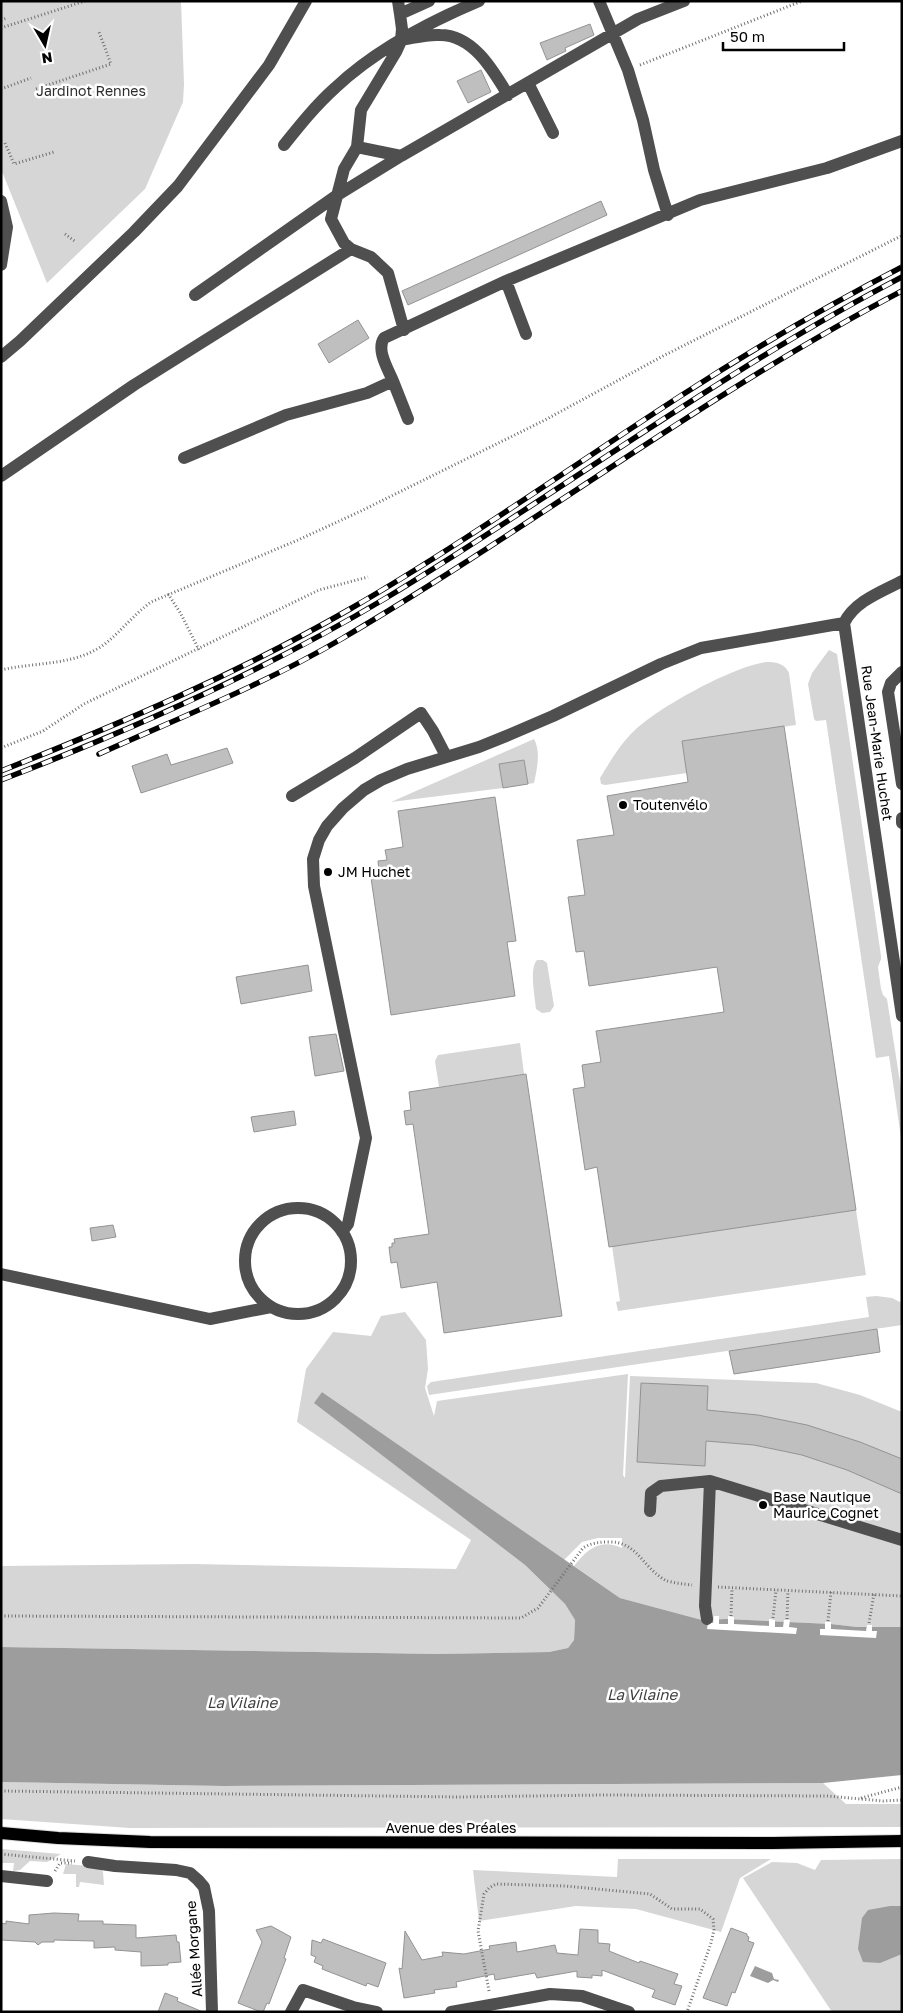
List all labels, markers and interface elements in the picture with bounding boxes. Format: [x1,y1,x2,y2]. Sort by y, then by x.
north arrow [20,20,70,70]
scale bar [723,20,844,52]
text: 50 m [730,27,765,45]
text: N [41,49,54,68]
park label: Jardinot Rennes [36,82,146,99]
street label: Rue Jean-Marie Huchet [858,664,897,822]
place label: Toutenvélo [633,796,708,813]
marker: Toutenvélo [617,799,629,811]
place label: JM Huchet [338,863,410,880]
marker: JM Huchet [322,866,334,878]
place label: Base Nautique Maurice Cognet [773,1488,879,1521]
marker: Base Nautique Maurice Cognet [757,1499,769,1511]
water label: La Vilaine [607,1685,678,1703]
water label: La Vilaine [207,1693,278,1711]
street label: Avenue des Préales [386,1819,516,1836]
street label: Allée Morgane [182,1900,205,1998]

